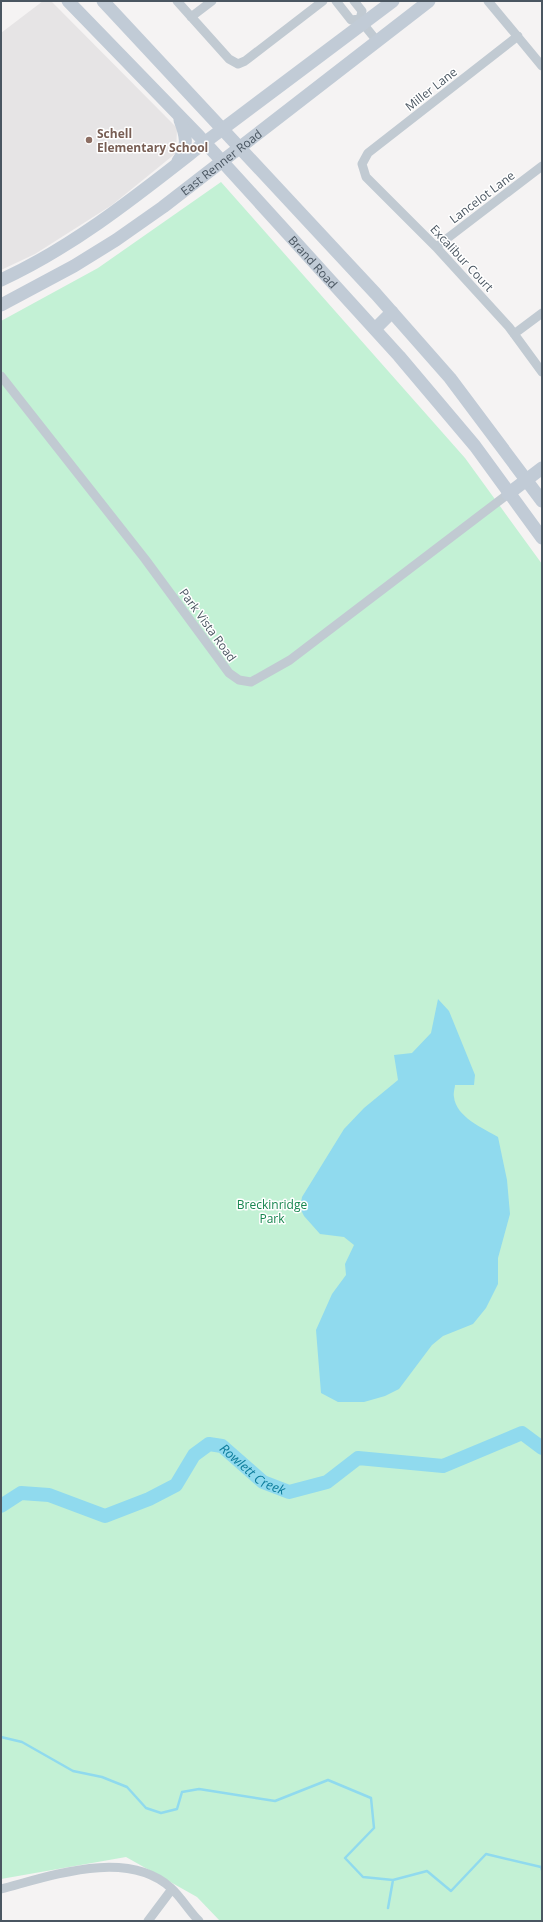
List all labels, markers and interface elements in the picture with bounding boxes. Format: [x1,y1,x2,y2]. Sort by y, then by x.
street label: Miller Lane [401,63,461,115]
place label: Schell Elementary School [97,125,208,156]
street label: East Renner Road [177,125,265,199]
marker: Schell Elementary School [84,135,94,145]
street label: Lancelot Lane [446,167,518,227]
street label: Excalibur Court [427,221,497,295]
street label: Brand Road [285,232,342,292]
street label: Park Vista Road [176,585,240,665]
park label: Breckinridge Park [237,1196,307,1227]
water label: Rowlett Creek [216,1439,289,1499]

